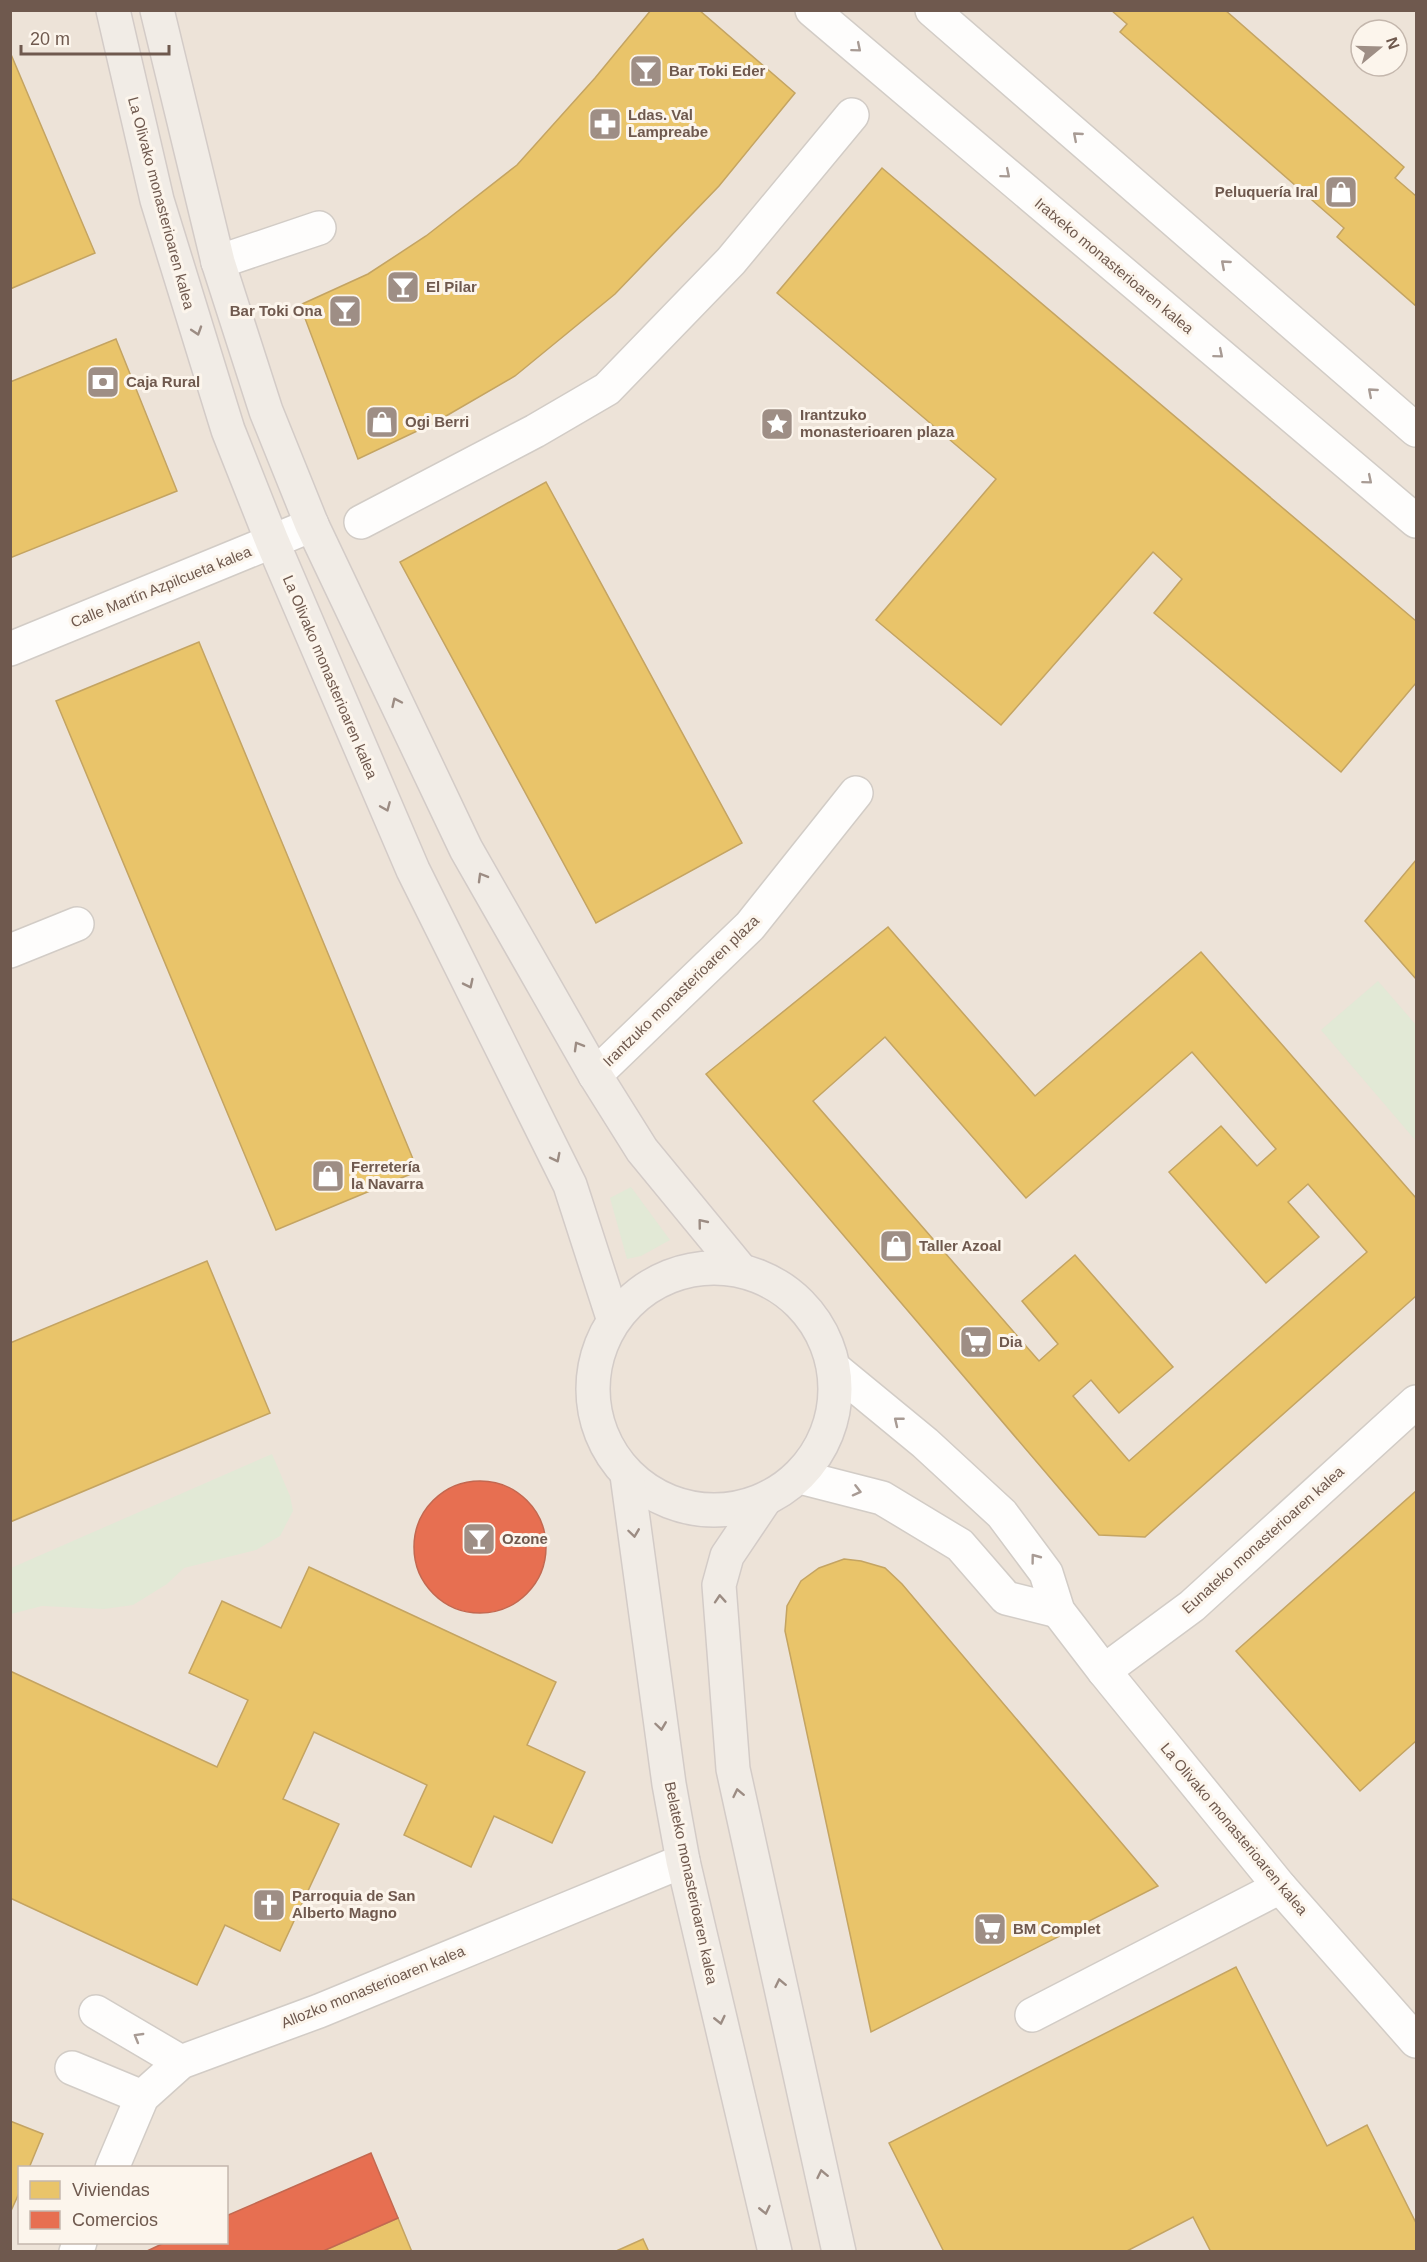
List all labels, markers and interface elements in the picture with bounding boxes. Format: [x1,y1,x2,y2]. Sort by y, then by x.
scale bar [21,18,170,56]
north arrow [1349,18,1409,78]
text: 20 m [30,29,70,49]
text: N [1383,35,1403,52]
one-way arrow [850,41,861,52]
bar icon: Bar Toki Eder [628,53,664,89]
place label: Bar Toki Eder [669,62,766,79]
street label: La Olivako monasterioaren kalea [125,95,198,312]
pharmacy icon: Ldas. Val Lampreabe [587,106,623,142]
place label: Ldas. Val Lampreabe [628,106,708,140]
one-way arrow [1074,132,1084,143]
one-way arrow [999,167,1010,178]
shop icon: Peluquería Iral [1323,174,1359,210]
place label: Peluquería Iral [1215,183,1318,200]
street label: Iratxeko monasterioaren kalea [1032,194,1198,337]
one-way arrow [1221,260,1232,271]
bar icon: El Pilar [385,269,421,305]
place label: El Pilar [426,278,477,295]
bar icon: Bar Toki Ona [327,293,363,329]
place label: Bar Toki Ona [230,302,323,319]
one-way arrow [190,325,202,336]
one-way arrow [1212,347,1223,358]
bank icon: Caja Rural [85,364,121,400]
place label: Caja Rural [126,373,200,390]
one-way arrow [1368,388,1379,399]
shop icon: Ogi Berri [364,404,400,440]
place icon: Irantzuko monasterioaren plaza [759,406,795,442]
place label: Irantzuko monasterioaren plaza [800,406,955,440]
place label: Ogi Berri [405,413,469,430]
one-way arrow [1361,473,1372,484]
street label: Calle Martín Azpilcueta kalea [68,542,254,631]
street label: La Olivako monasterioaren kalea [280,573,381,782]
one-way arrow [392,697,404,708]
one-way arrow [379,801,391,812]
one-way arrow [477,873,489,883]
street label: Irantzuko monasterioaren plaza [599,911,763,1070]
one-way arrow [461,977,473,988]
one-way arrow [574,1042,586,1052]
one-way arrow [549,1152,561,1163]
shop icon: Ferretería la Navarra [310,1158,346,1194]
place label: Ferretería la Navarra [351,1158,424,1192]
one-way arrow [698,1219,709,1230]
shop icon: Taller Azoal [878,1228,914,1264]
place label: Taller Azoal [919,1237,1002,1254]
supermarket icon: Dia [958,1324,994,1360]
place label: Dia [999,1333,1023,1350]
one-way arrow [894,1417,905,1428]
street label: Eunateko monasterioaren kalea [1178,1462,1348,1617]
one-way arrow [852,1484,862,1497]
bar icon: Ozone [461,1521,497,1557]
one-way arrow [628,1528,640,1538]
place label: Ozone [502,1530,548,1547]
one-way arrow [1032,1554,1043,1565]
one-way arrow [714,1595,727,1604]
one-way arrow [654,1722,666,1731]
street label: La Olivako monasterioaren kalea [1157,1739,1312,1919]
street label: Belateko monasterioaren kalea [662,1780,721,1986]
one-way arrow [733,1788,746,1798]
church icon: Parroquia de San Alberto Magno [251,1887,287,1923]
place label: Parroquia de San Alberto Magno [292,1887,415,1921]
supermarket icon: BM Complet [972,1911,1008,1947]
place label: BM Complet [1013,1920,1101,1937]
street label: Allozko monasterioaren kalea [278,1942,468,2031]
one-way arrow [774,1979,787,1989]
one-way arrow [713,2015,726,2025]
one-way arrow [134,2033,144,2044]
legend [18,2166,228,2244]
one-way arrow [816,2169,829,2179]
text: Viviendas [72,2180,150,2200]
one-way arrow [758,2205,771,2215]
text: Comercios [72,2210,158,2230]

